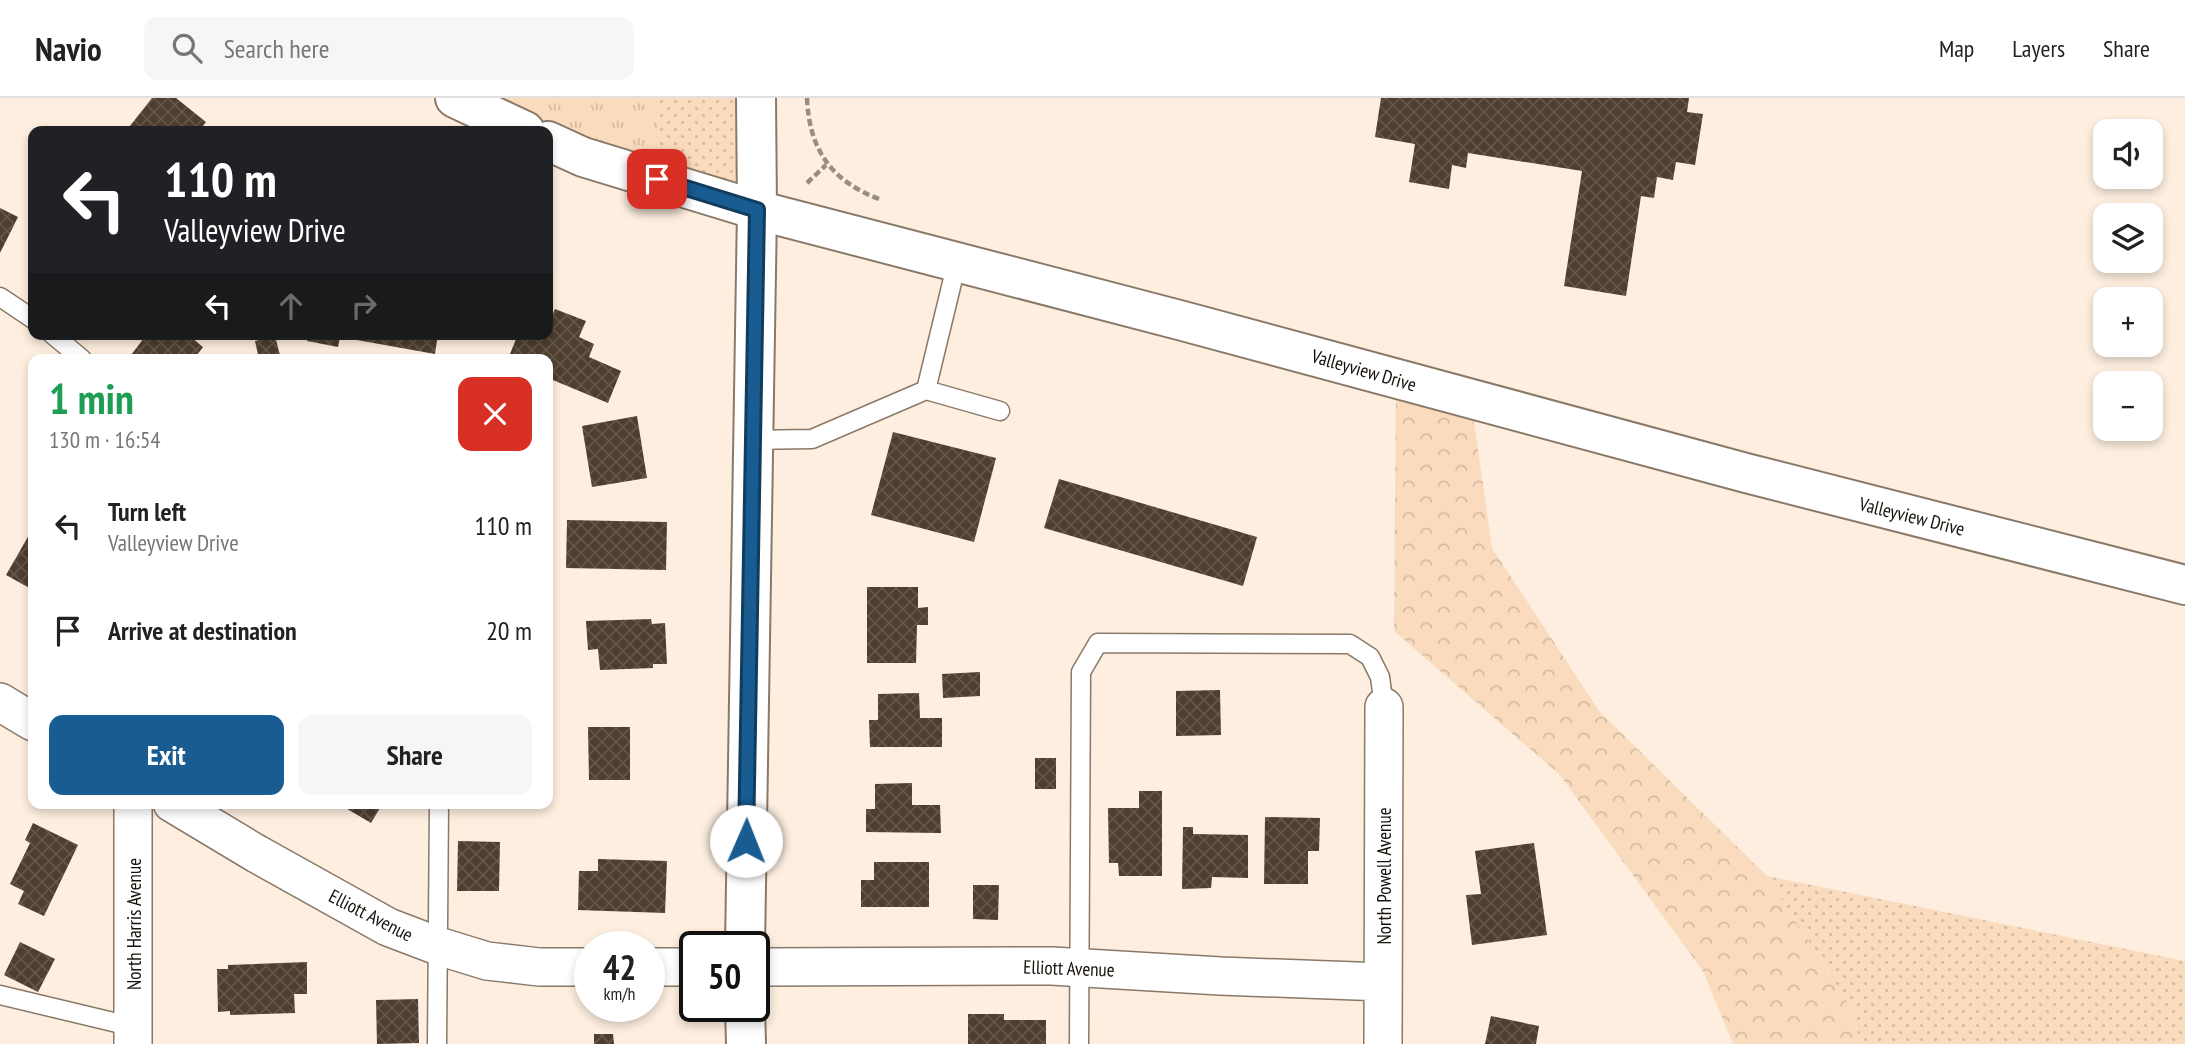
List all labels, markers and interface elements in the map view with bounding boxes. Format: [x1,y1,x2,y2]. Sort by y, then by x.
search box [144,17,634,80]
text: Navio [35,27,102,70]
icon: search [168,29,206,67]
text: Search here [224,32,329,65]
text: Map [1939,33,1974,64]
text: Layers [2012,33,2065,64]
text: Share [2103,33,2150,64]
map controls [2093,119,2163,441]
button: sound [2093,119,2163,189]
text: 110 m [164,147,277,211]
pin [627,149,687,209]
icon: left [49,154,140,245]
icon: arrive [638,160,676,198]
button: layers [2093,203,2163,273]
text: Valleyview Drive [164,209,346,251]
icon: left [199,287,237,325]
icon: ahead [272,287,310,325]
icon: right [345,287,383,325]
button: + [2093,287,2163,357]
street label: Valleyview Drive [1308,343,1419,396]
text: 1 min [49,371,134,426]
button: − [2093,371,2163,441]
button: close [458,377,532,451]
text: 130 m · 16:54 [49,425,161,454]
street label: Valleyview Drive [1856,491,1967,541]
text: Turn left [108,495,186,528]
icon: left [49,507,87,545]
text: 110 m [474,509,532,542]
text: Valleyview Drive [108,528,239,557]
icon: arrive [49,612,87,650]
text: Arrive at destination [108,614,297,647]
text: 20 m [486,614,532,647]
button: Exit [49,715,284,795]
button: Share [298,715,532,795]
position arrow [709,804,783,878]
street label: North Powell Avenue [1372,807,1396,945]
street label: North Harris Avenue [122,858,146,990]
street label: Elliott Avenue [325,884,417,946]
speed limit sign: 50 [679,931,770,1022]
text: 42 [603,944,636,990]
street label: Elliott Avenue [1023,954,1115,982]
text: km/h [604,982,635,1005]

